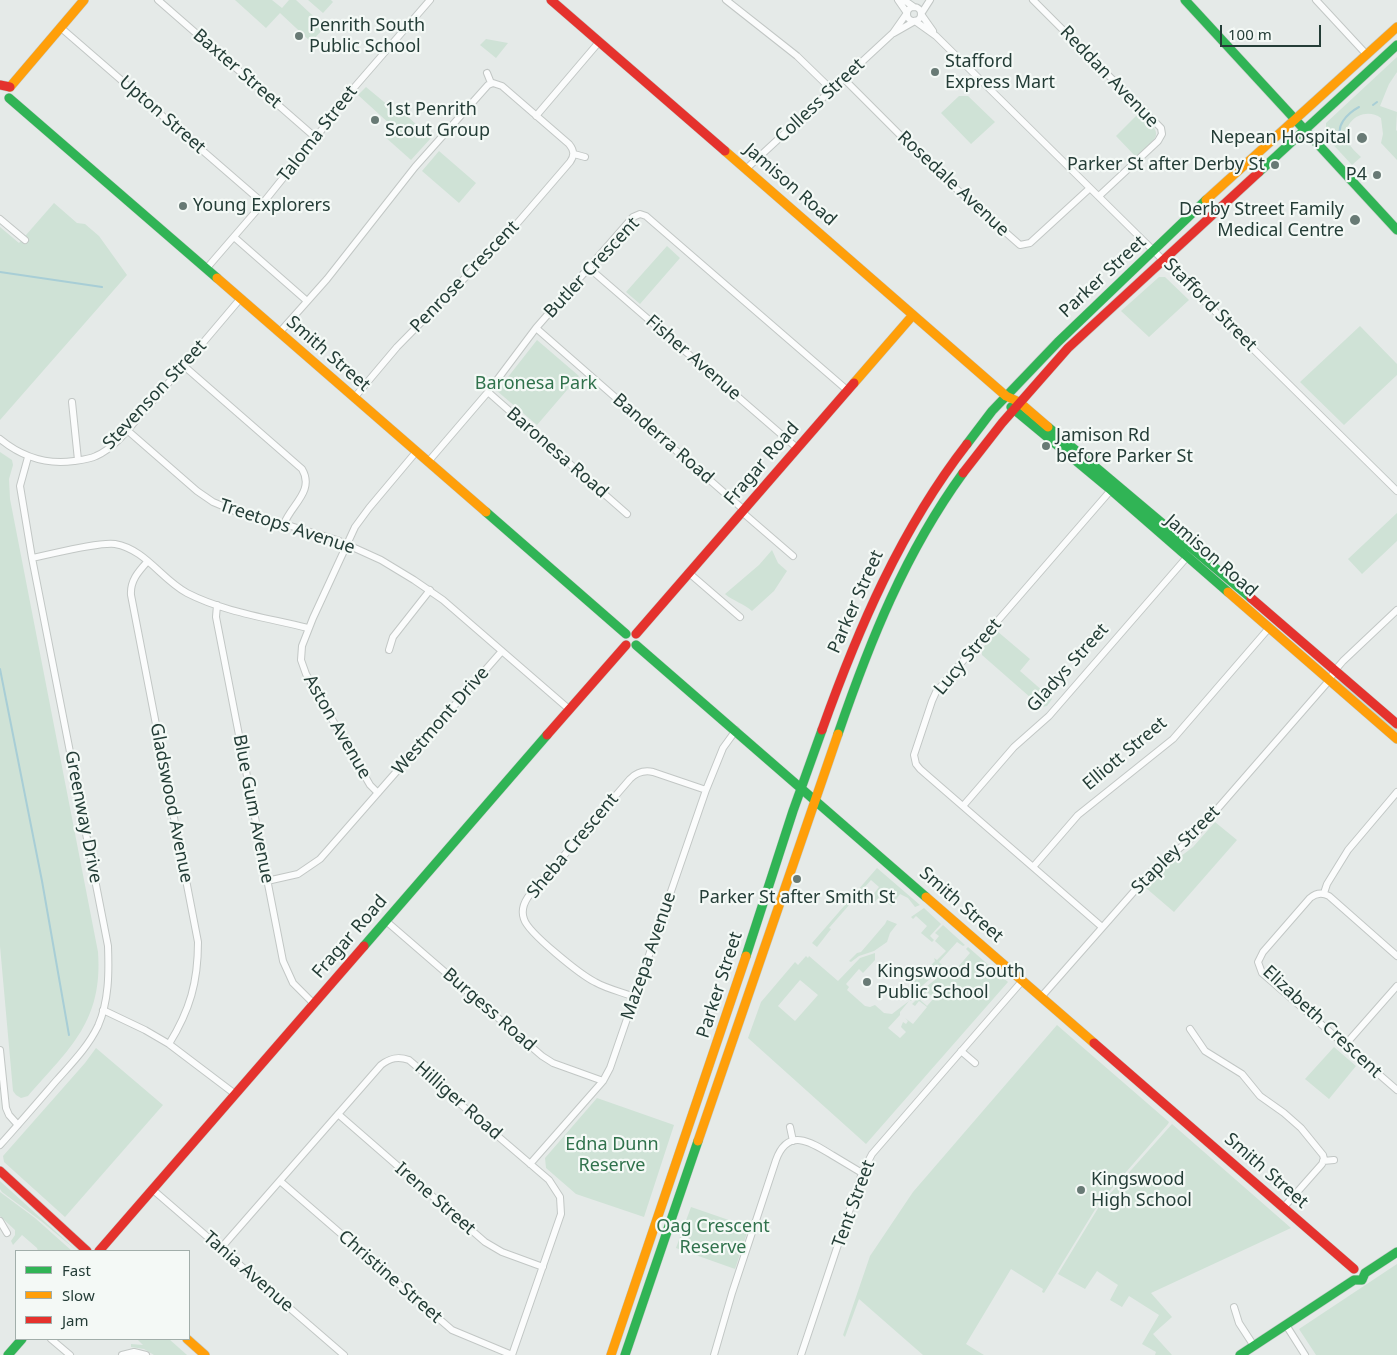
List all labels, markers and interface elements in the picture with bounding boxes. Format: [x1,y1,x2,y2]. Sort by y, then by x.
place label: Penrith South Public School [309,15,425,58]
scale bar [1222,15,1323,47]
street label: Reddan Avenue [1055,22,1163,132]
text: 100 m [1228,24,1272,44]
street label: Baxter Street [188,25,286,113]
marker: Penrith South Public School [293,30,305,42]
place label: Stafford Express Mart [945,51,1055,94]
street label: Colless Street [771,54,869,148]
marker: Stafford Express Mart [929,66,941,78]
street label: Upton Street [114,72,210,158]
street label: Taloma Street [274,82,362,186]
place label: 1st Penrith Scout Group [385,99,490,142]
marker: 1st Penrith Scout Group [369,114,381,126]
street label: Rosedale Avenue [893,127,1013,241]
place label: Nepean Hospital [1210,127,1351,149]
marker: Nepean Hospital [1355,131,1369,145]
street label: Jamison Road [739,139,841,231]
place label: Parker St after Derby St [1067,154,1265,176]
marker: Parker St after Derby St [1269,159,1281,171]
place label: P4 [1346,164,1367,186]
marker: P4 [1371,169,1383,181]
place label: Young Explorers [193,195,331,217]
place label: Derby Street Family Medical Centre [1179,199,1344,242]
marker: Young Explorers [177,200,189,212]
street label: Butler Crescent [540,213,644,323]
marker: Derby Street Family Medical Centre [1348,213,1362,227]
street label: Penrose Crescent [406,217,524,337]
street label: Parker Street [1055,231,1151,323]
street label: Stafford Street [1159,254,1261,356]
street label: Fisher Avenue [641,311,745,405]
street label: Smith Street [282,312,374,396]
street label: Stevenson Street [99,336,211,454]
park label: Baronesa Park [475,373,597,395]
street label: Banderra Road [608,389,718,489]
street label: Baronesa Road [502,403,612,503]
street label: Fragar Road [720,418,804,510]
place label: Jamison Rd before Parker St [1056,425,1193,468]
marker: Jamison Rd before Parker St [1040,440,1052,452]
street label: Treetops Avenue [216,495,358,559]
street label: Jamison Road [1160,510,1262,602]
street label: Parker Street [824,547,888,657]
street label: Lucy Street [930,614,1006,700]
street label: Gladys Street [1023,619,1113,717]
street label: Westmont Drive [388,663,494,779]
street label: Aston Avenue [299,671,375,783]
street label: Elliott Street [1079,713,1171,795]
street label: Gladswood Avenue [145,721,197,885]
street label: Blue Gum Avenue [228,733,278,885]
street label: Greenway Drive [60,749,106,885]
street label: Sheba Crescent [523,789,623,903]
street label: Stapley Street [1127,801,1225,899]
street label: Smith Street [915,863,1007,947]
marker: Parker St after Smith St [791,873,803,885]
place label: Parker St after Smith St [699,887,895,909]
street label: Mazepa Avenue [617,889,681,1023]
street label: Fragar Road [308,891,392,983]
street label: Parker Street [693,929,747,1041]
place label: Kingswood South Public School [877,961,1025,1004]
street label: Elizabeth Crescent [1258,961,1386,1083]
street label: Burgess Road [438,964,540,1056]
marker: Kingswood South Public School [861,976,873,988]
street label: Hilliger Road [410,1057,506,1145]
street label: Smith Street [1220,1129,1312,1213]
park label: Edna Dunn Reserve [565,1134,659,1176]
street label: Tent Street [828,1157,880,1251]
street label: Irene Street [390,1158,480,1240]
place label: Kingswood High School [1091,1169,1192,1212]
marker: Kingswood High School [1075,1184,1087,1196]
park label: Oag Crescent Reserve [656,1216,770,1258]
street label: Christine Street [334,1226,446,1328]
street label: Tania Avenue [198,1227,298,1317]
legend [15,1250,190,1340]
text: Fast [62,1260,91,1280]
text: Slow [62,1285,95,1305]
text: Jam [62,1310,89,1330]

